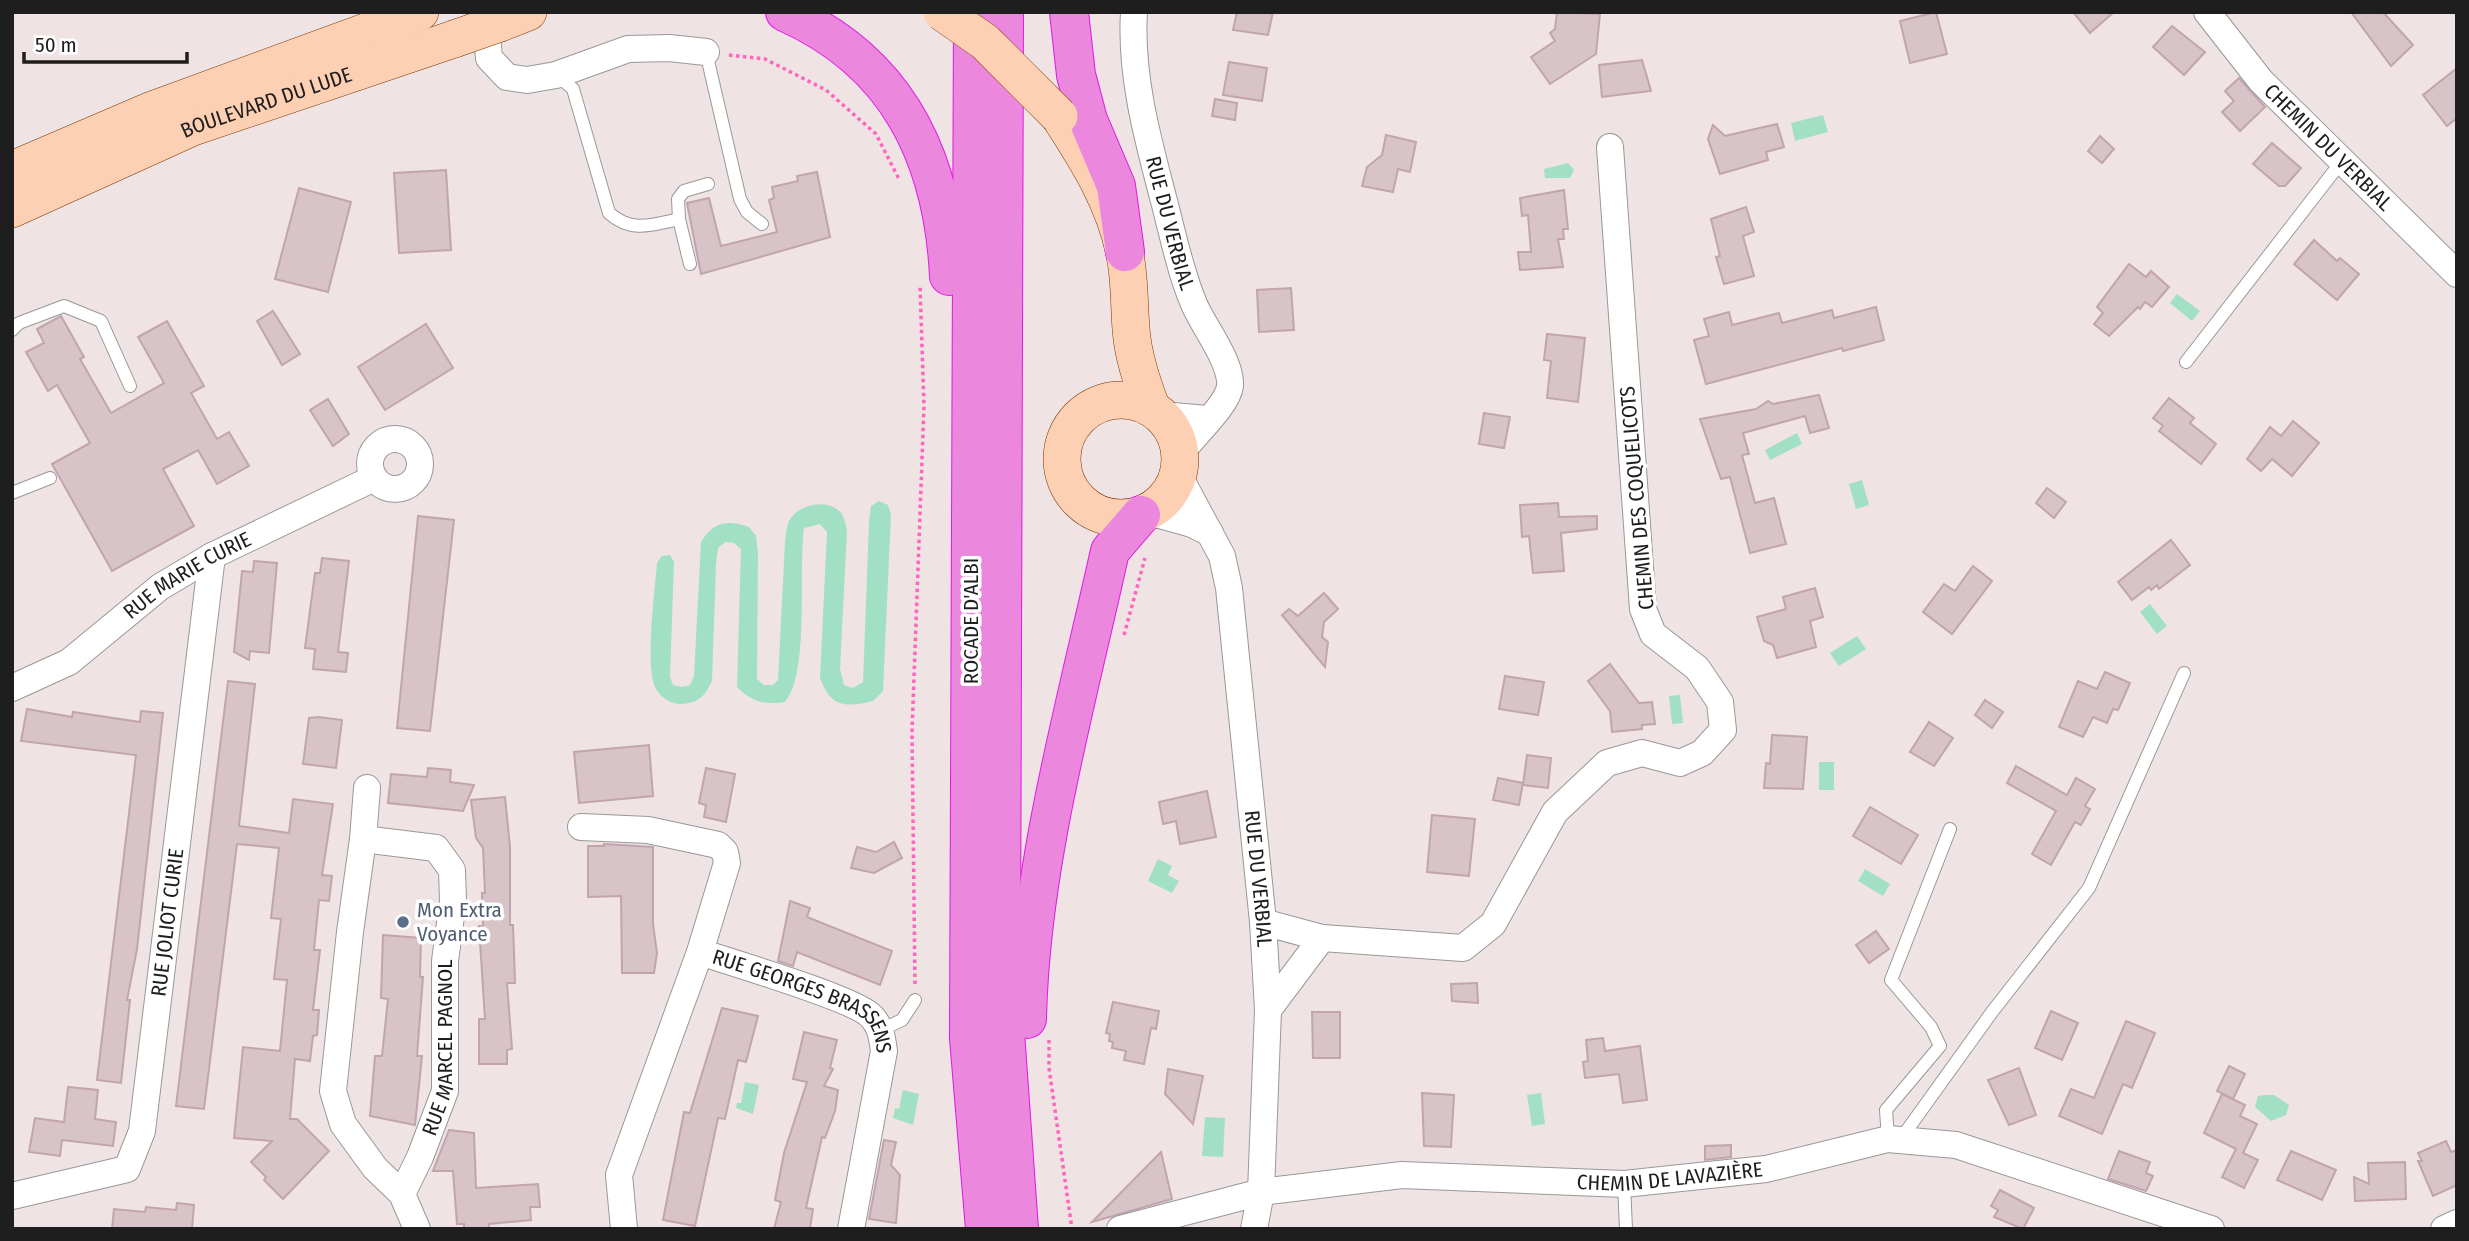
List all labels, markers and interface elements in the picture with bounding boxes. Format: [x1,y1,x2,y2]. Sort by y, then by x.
scale bar [24,21,187,65]
text: 50 m [35,32,77,58]
street label: BOULEVARD DU LUDE [176,61,355,144]
street label: CHEMIN DU VERBIAL [2258,78,2399,217]
street label: RUE DU VERBIAL [1140,153,1201,294]
street label: CHEMIN DES COQUELICOTS [1614,385,1660,611]
street label: RUE MARIE CURIE [118,526,255,625]
street label: ROCADE D'ALBI [958,558,984,684]
street label: RUE DU VERBIAL [1239,809,1277,949]
street label: RUE JOLIOT CURIE [145,847,189,998]
place label: Mon Extra Voyance [417,897,502,947]
marker: Mon Extra Voyance [395,914,411,930]
street label: RUE GEORGES BRASSENS [709,944,897,1055]
street label: RUE MARCEL PAGNOL [416,959,459,1139]
street label: CHEMIN DE LAVAZIÈRE [1576,1156,1764,1197]

